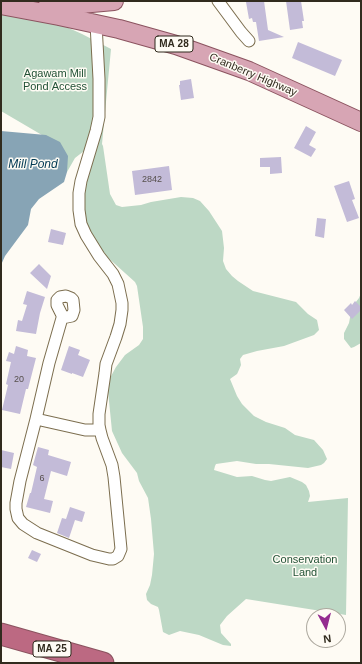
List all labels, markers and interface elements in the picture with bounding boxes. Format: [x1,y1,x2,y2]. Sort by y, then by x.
road number: MA 28 [155,36,193,52]
street label: Cranberry Highway [207,51,299,99]
park label: Agawam Mill Pond Access [23,67,87,93]
water label: Mill Pond [8,158,58,172]
house number: 2842 [142,175,162,185]
house number: 20 [14,375,24,385]
house number: 6 [39,474,45,484]
park label: Conservation Land [273,553,337,579]
north arrow [306,608,346,648]
text: N [323,632,332,645]
road number: MA 25 [33,641,71,657]

